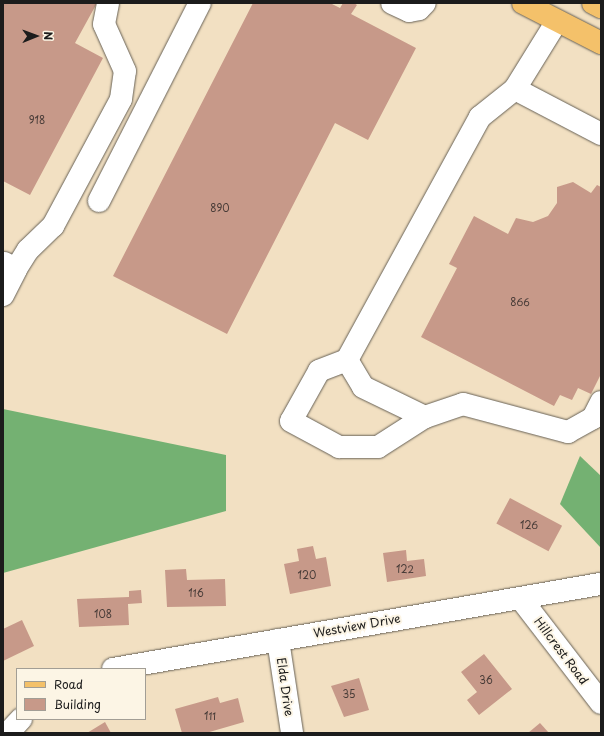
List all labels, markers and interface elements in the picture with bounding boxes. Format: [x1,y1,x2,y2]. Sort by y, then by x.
north arrow [16,16,56,56]
text: N [40,31,57,40]
house number: 918 [29,114,45,126]
house number: 890 [210,202,230,214]
house number: 866 [510,296,530,308]
house number: 126 [520,519,538,531]
house number: 122 [396,563,414,575]
house number: 120 [298,569,316,581]
house number: 116 [188,587,204,599]
house number: 108 [94,608,112,620]
street label: Westview Drive [313,611,401,641]
street label: Hillcrest Road [531,614,591,688]
street label: Elda Drive [274,657,296,717]
legend [16,668,146,720]
house number: 36 [479,674,493,686]
text: Road [54,675,83,693]
house number: 35 [343,688,355,700]
text: Building [54,695,101,713]
house number: 111 [204,710,216,722]

